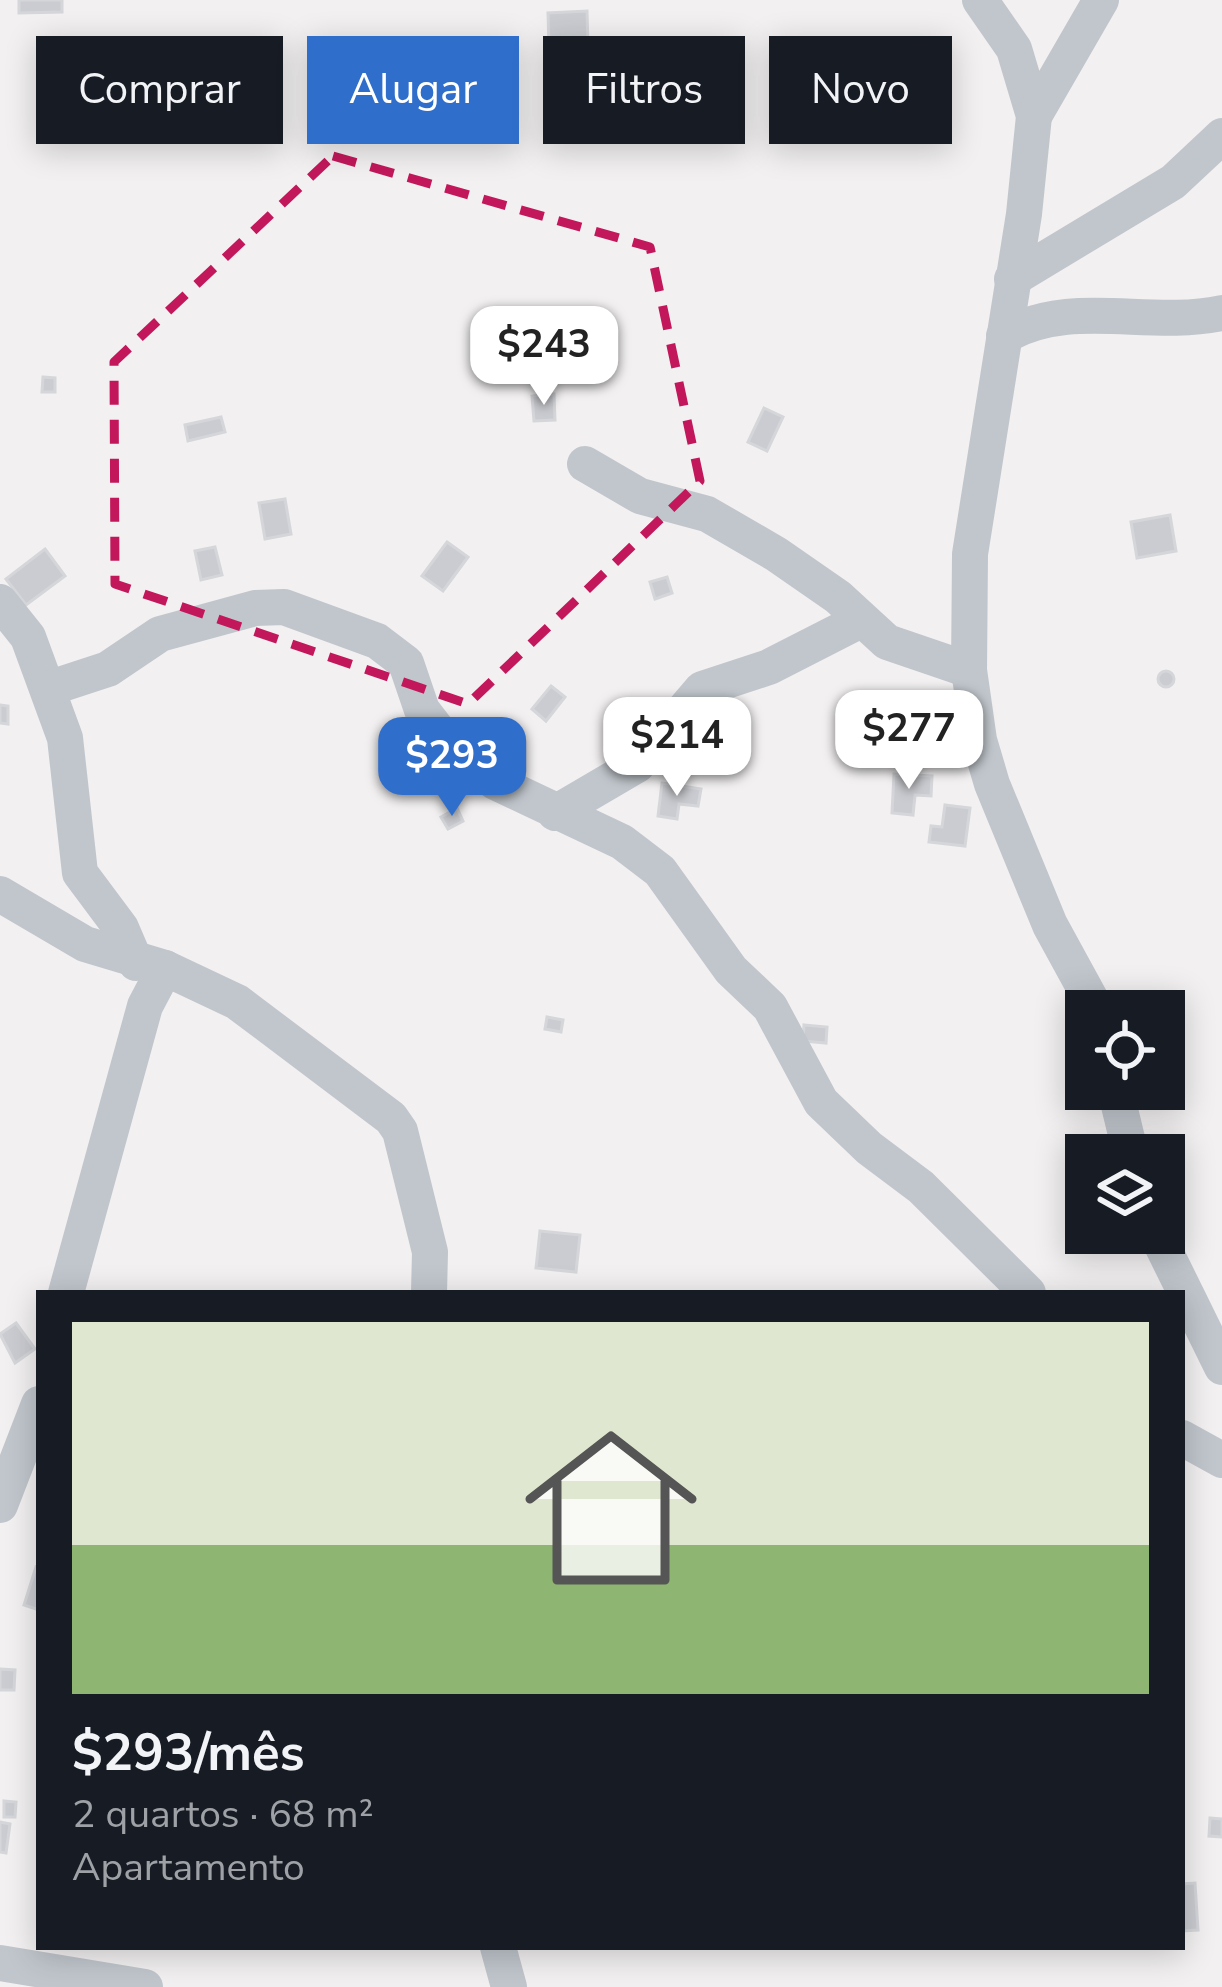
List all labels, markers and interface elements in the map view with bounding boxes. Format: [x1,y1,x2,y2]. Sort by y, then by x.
chip: Comprar [36,36,283,144]
chip: Alugar [307,36,519,144]
chip: Filtros [543,36,745,144]
chip: Novo [769,36,952,144]
pin: $243 [473,306,615,408]
text: $243 [497,318,591,371]
pin: $277 [838,690,980,792]
pin: $214 [606,697,748,799]
text: $277 [862,702,956,755]
text: $214 [630,709,724,762]
pin: $293 [381,717,523,819]
text: $293 [405,729,499,782]
map controls [1065,990,1185,1254]
button: locate [1065,990,1185,1110]
button: layers [1065,1134,1185,1254]
icon: home [503,1400,719,1616]
text: $293/mês [72,1718,305,1788]
text: 2 quartos · 68 m² [72,1788,374,1841]
text: Apartamento [72,1841,305,1894]

